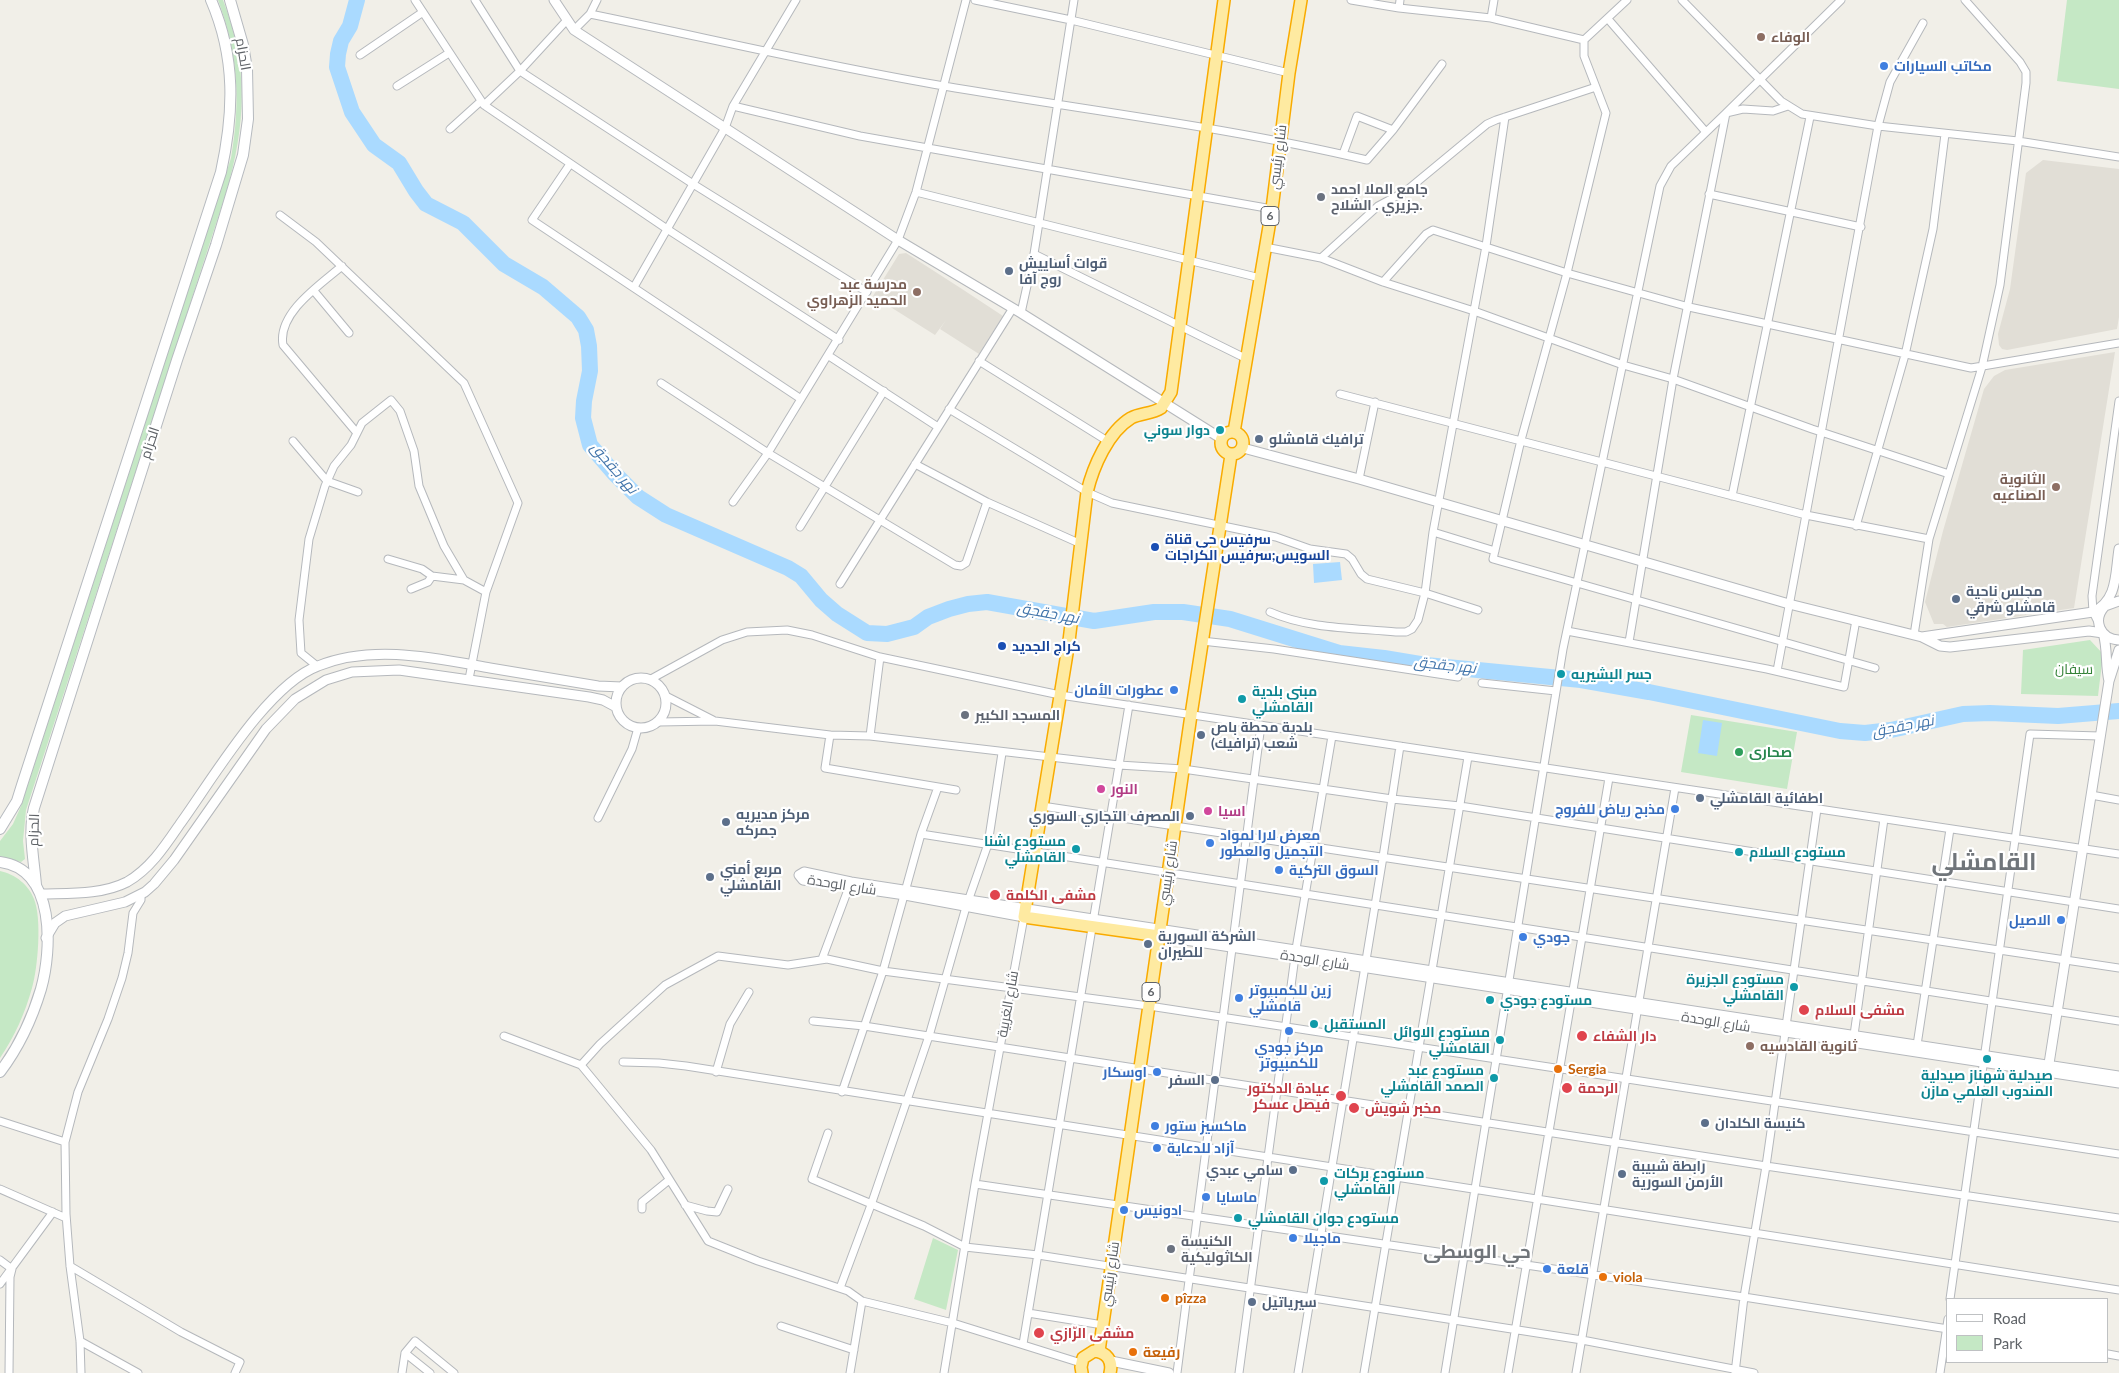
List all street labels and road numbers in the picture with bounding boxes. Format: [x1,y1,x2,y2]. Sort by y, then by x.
street label: الحزام [232,36,254,72]
street label: شارع رئيسي [1266,124,1290,190]
road number: 6 [1261,207,1279,226]
street label: الحزام [137,425,163,461]
street label: الحزام [25,813,43,847]
street label: شارع رئيسي [1155,840,1181,906]
street label: شارع الوحدة [806,871,878,899]
street label: شارع الوحدة [1279,946,1351,974]
street label: شارع الغربية [994,969,1022,1039]
road number: 6 [1142,982,1160,1002]
street label: شارع الوحدة [1680,1008,1752,1036]
street label: شارع رئيسي [1097,1241,1123,1307]

